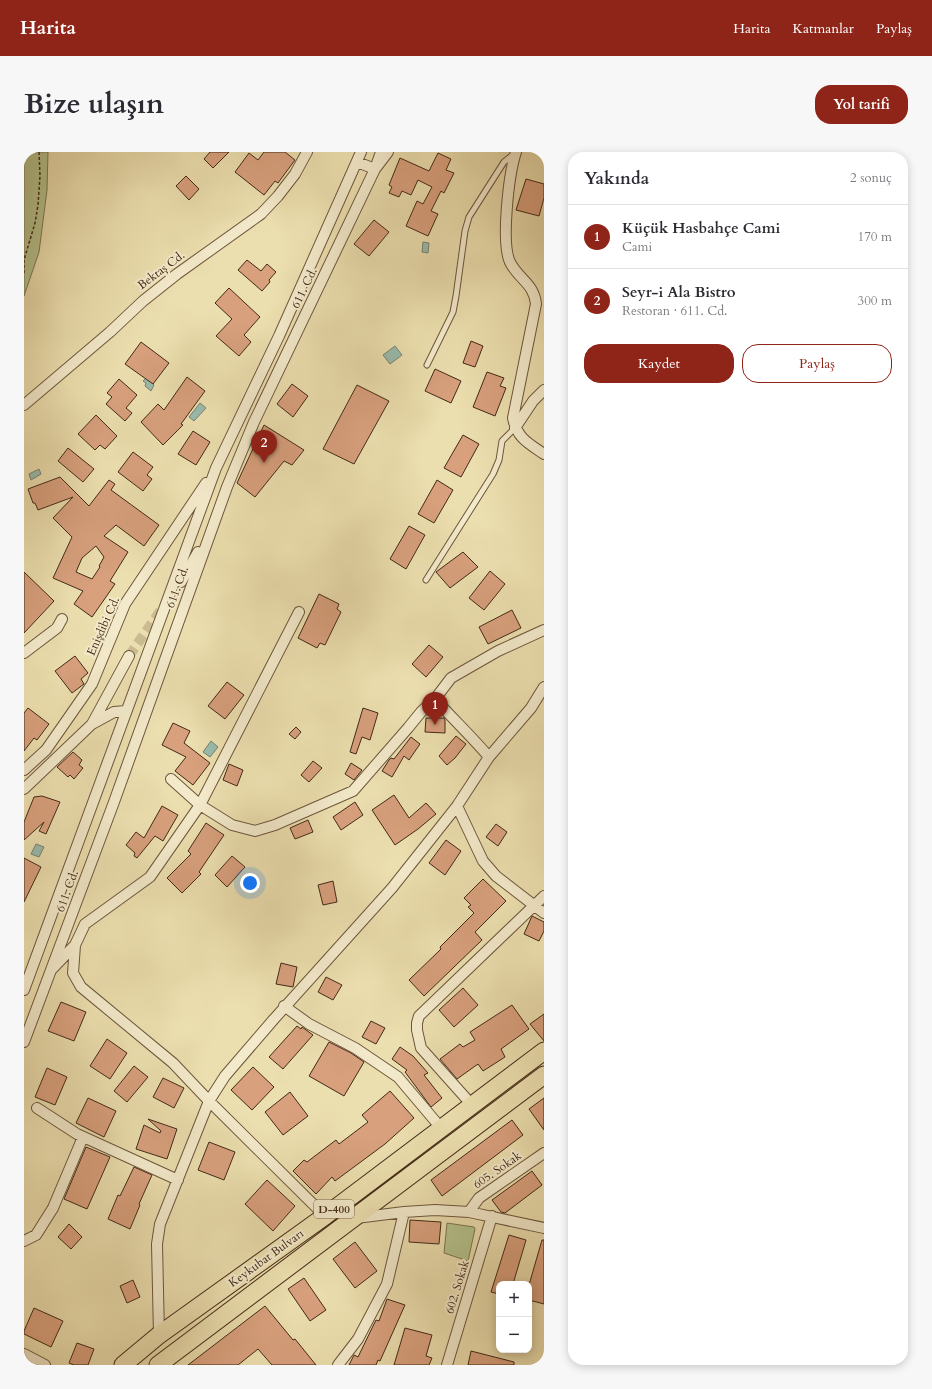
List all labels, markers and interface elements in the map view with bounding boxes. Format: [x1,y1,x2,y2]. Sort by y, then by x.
text: Harita [20,15,76,41]
text: Harita [733,19,771,38]
text: Katmanlar [793,19,854,38]
text: Paylaş [876,19,912,38]
text: Bize ulaşın [24,85,164,123]
button: Yol tarifi [815,85,908,124]
text: Yakında [584,167,649,190]
text: 2 sonuç [850,169,892,187]
text: Küçük Hasbahçe Cami [622,218,780,238]
text: 1 [594,228,600,246]
text: 170 m [858,228,892,246]
text: Cami [622,238,652,256]
street label: Bektaş Cd. [134,247,188,293]
street label: 611. Cd. [287,265,321,311]
text: Seyr-i Ala Bistro [622,282,736,302]
text: 2 [594,292,600,310]
text: 300 m [858,292,892,310]
text: Restoran · 611. Cd. [622,302,727,320]
button: Kaydet [584,344,734,383]
button: Paylaş [742,344,892,383]
pin: 2 [251,430,277,463]
street label: 611. Cd. [162,564,192,610]
street label: Enişdibi Cd. [83,594,123,658]
pin: 1 [422,692,448,725]
street label: 611. Cd. [52,868,82,914]
your location [240,873,260,893]
street label: 605. Sokak [470,1147,525,1192]
road number: D-400 [314,1200,354,1218]
street label: Keykubat Bulvarı [225,1225,307,1291]
street label: 602. Sokak [441,1258,473,1316]
map controls [496,1281,532,1353]
button: + [496,1281,532,1317]
button: − [496,1317,532,1353]

